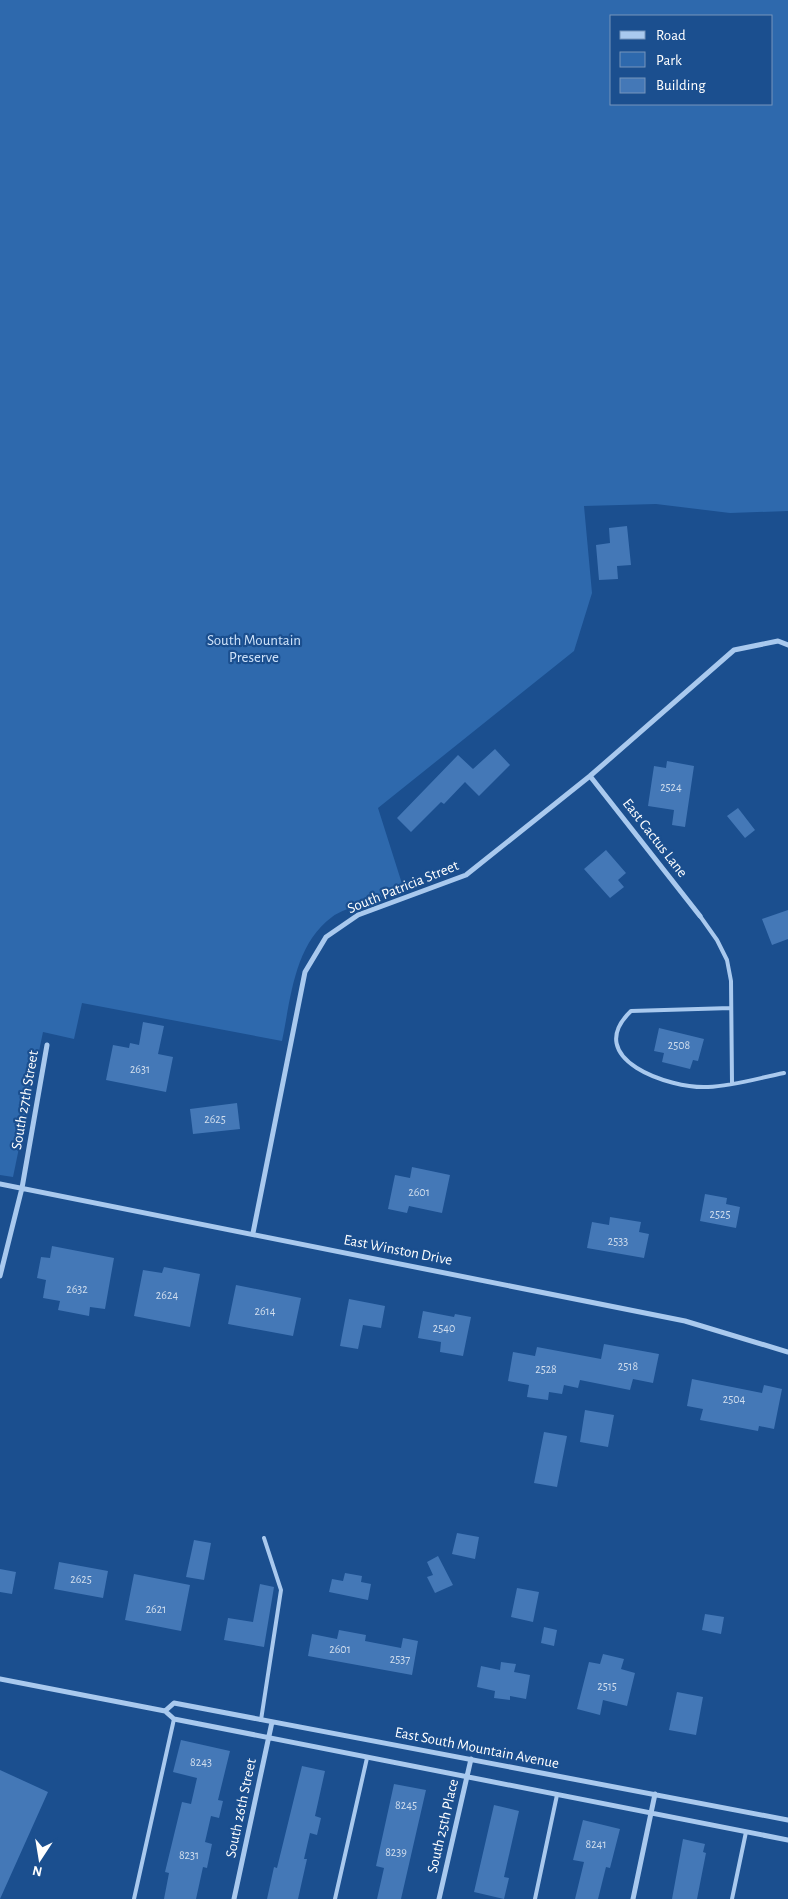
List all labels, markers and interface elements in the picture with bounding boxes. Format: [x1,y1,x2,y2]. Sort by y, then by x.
legend [610,15,773,105]
text: Road [656,28,686,43]
text: Park [656,53,682,68]
text: Building [656,78,706,93]
park label: South Mountain Preserve [207,633,301,665]
house number: 2524 [660,781,682,793]
street label: East Cactus Lane [620,796,690,880]
street label: South Patricia Street [345,858,461,916]
house number: 2508 [668,1039,691,1051]
street label: South 27th Street [9,1049,41,1151]
house number: 2631 [130,1063,150,1075]
house number: 2625 [204,1113,226,1125]
house number: 2601 [408,1186,430,1198]
house number: 2525 [710,1208,730,1220]
street label: East Winston Drive [342,1232,454,1268]
house number: 2533 [608,1235,628,1247]
house number: 2632 [66,1283,88,1295]
house number: 2624 [156,1289,178,1301]
house number: 2614 [254,1305,276,1317]
house number: 2540 [433,1322,455,1334]
house number: 2518 [618,1360,638,1372]
house number: 2528 [535,1363,557,1375]
house number: 2504 [723,1393,746,1405]
house number: 2625 [70,1573,92,1585]
house number: 2621 [146,1603,166,1615]
house number: 2601 [329,1643,351,1655]
house number: 2537 [390,1653,410,1665]
house number: 2515 [597,1680,617,1692]
street label: East South Mountain Avenue [394,1725,560,1771]
house number: 8243 [190,1756,212,1768]
street label: South 26th Street [223,1757,259,1859]
street label: South 25th Place [425,1777,461,1875]
house number: 8245 [395,1799,417,1811]
north arrow [15,1834,65,1884]
house number: 8241 [585,1838,607,1850]
house number: 8239 [385,1846,407,1858]
house number: 8231 [179,1849,199,1861]
text: N [31,1863,44,1879]

